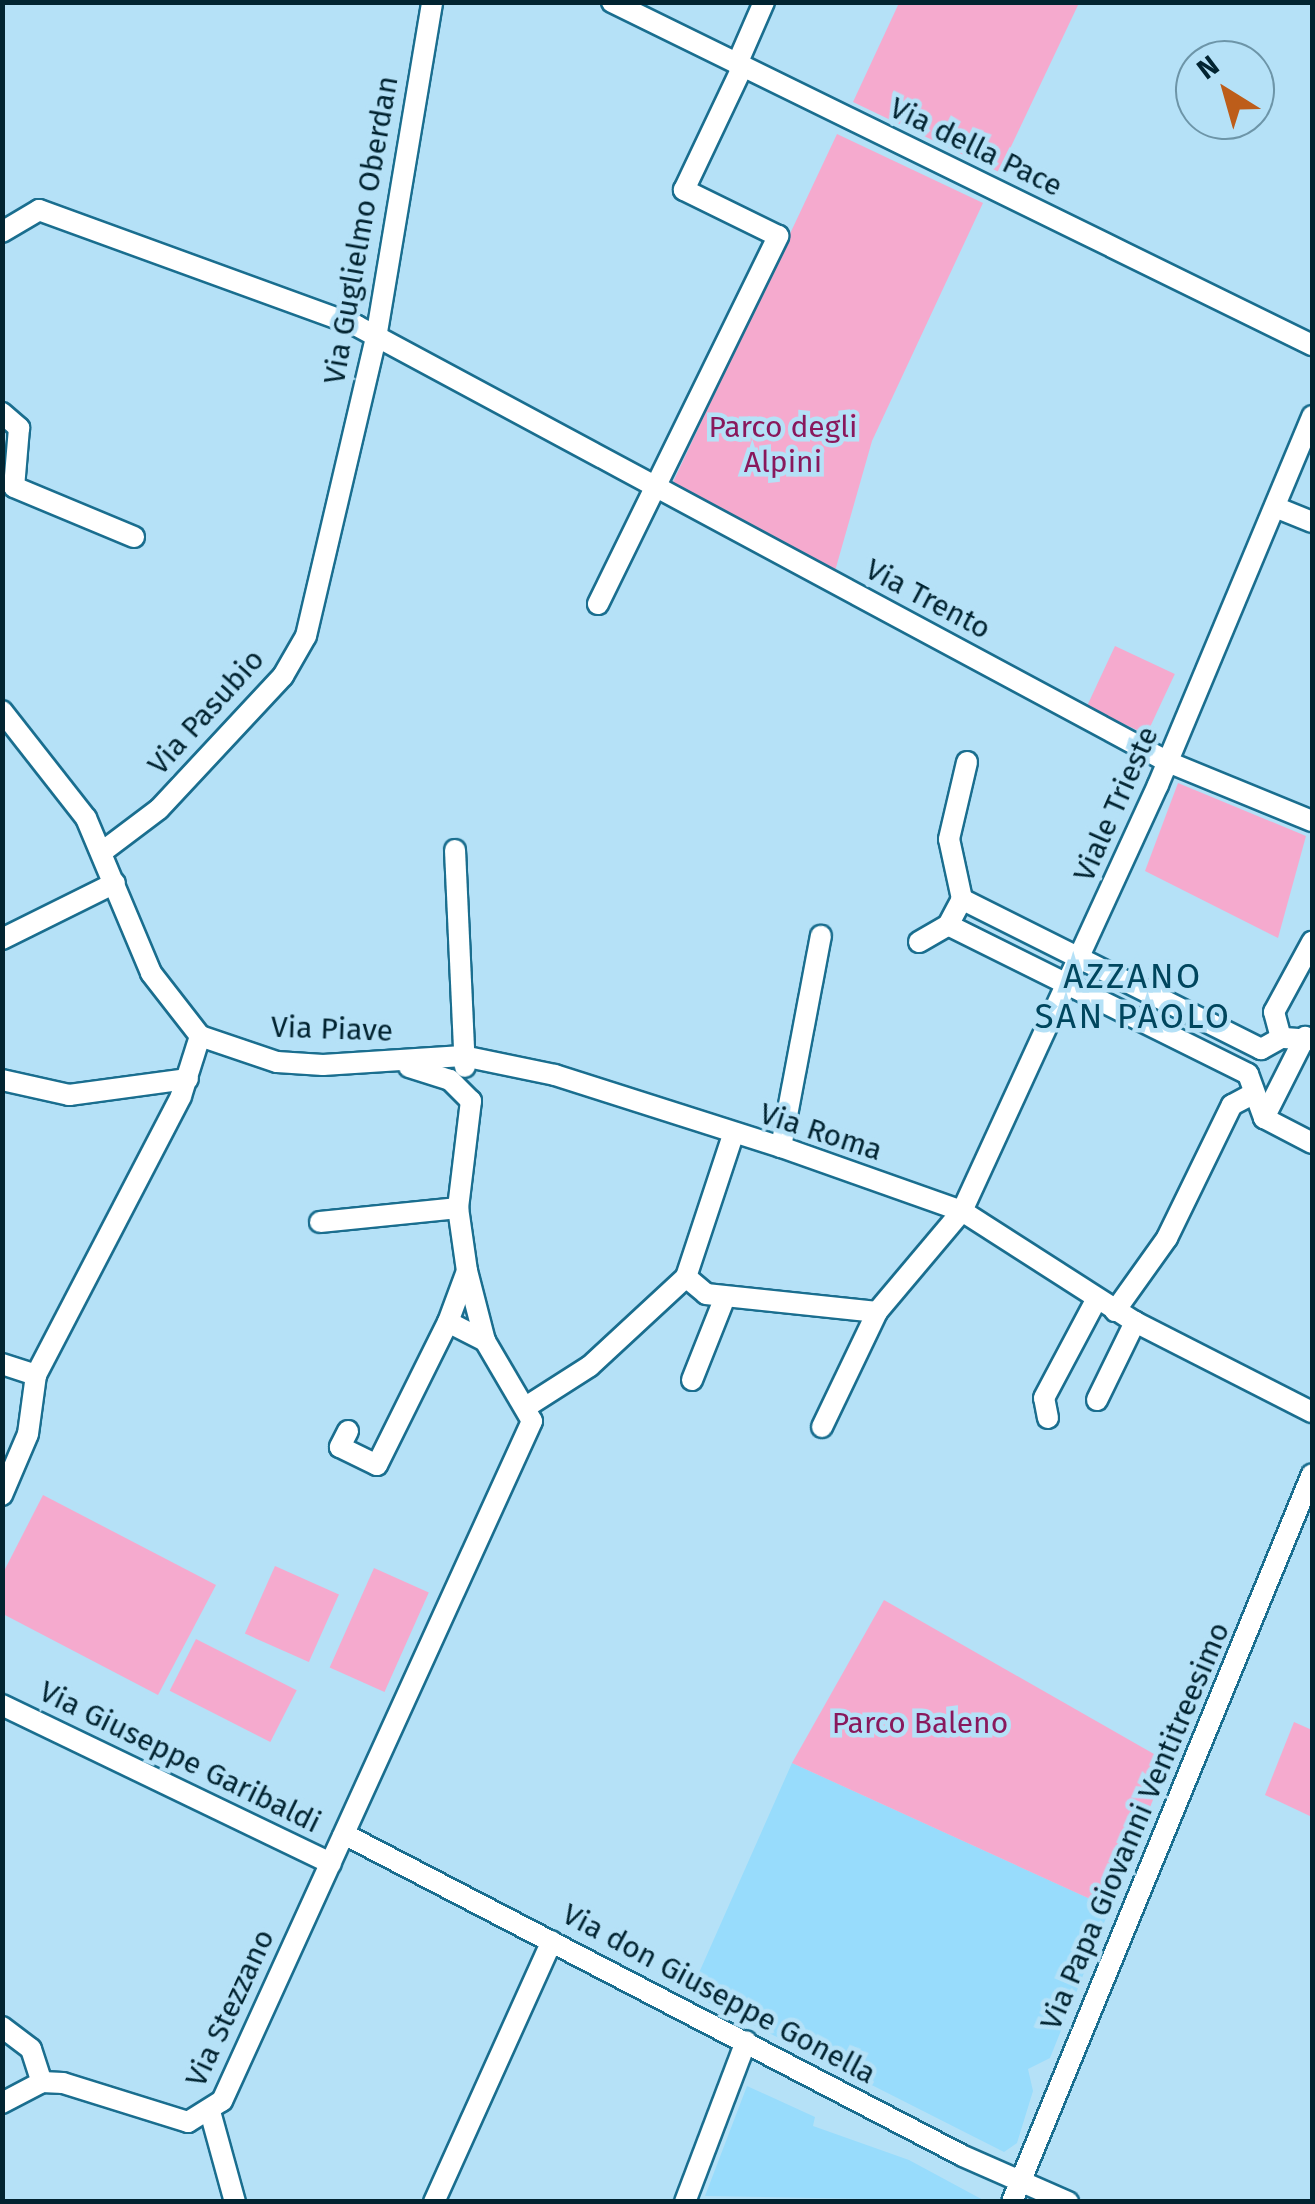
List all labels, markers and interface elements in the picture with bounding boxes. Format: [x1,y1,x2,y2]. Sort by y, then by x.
north arrow [1175,40,1275,140]
text: N [1190,48,1225,86]
street label: Via Guglielmo Oberdan [316,73,406,387]
street label: Via della Pace [884,90,1068,204]
park label: Parco degli Alpini [708,409,858,480]
street label: Via Trento [859,551,997,647]
street label: Via Pasubio [140,642,272,782]
street label: Viale Trieste [1066,721,1166,887]
district label: AZZANO SAN PAOLO [1035,955,1231,1037]
street label: Via Piave [270,1009,394,1049]
street label: Via Roma [755,1095,887,1169]
street label: Via Papa Giovanni Ventitreesimo [1033,1617,1237,2035]
street label: Via Giuseppe Garibaldi [34,1673,326,1841]
park label: Parco Baleno [832,1705,1008,1741]
street label: Via don Giuseppe Gonella [556,1896,882,2092]
street label: Via Stezzano [178,1924,282,2092]

